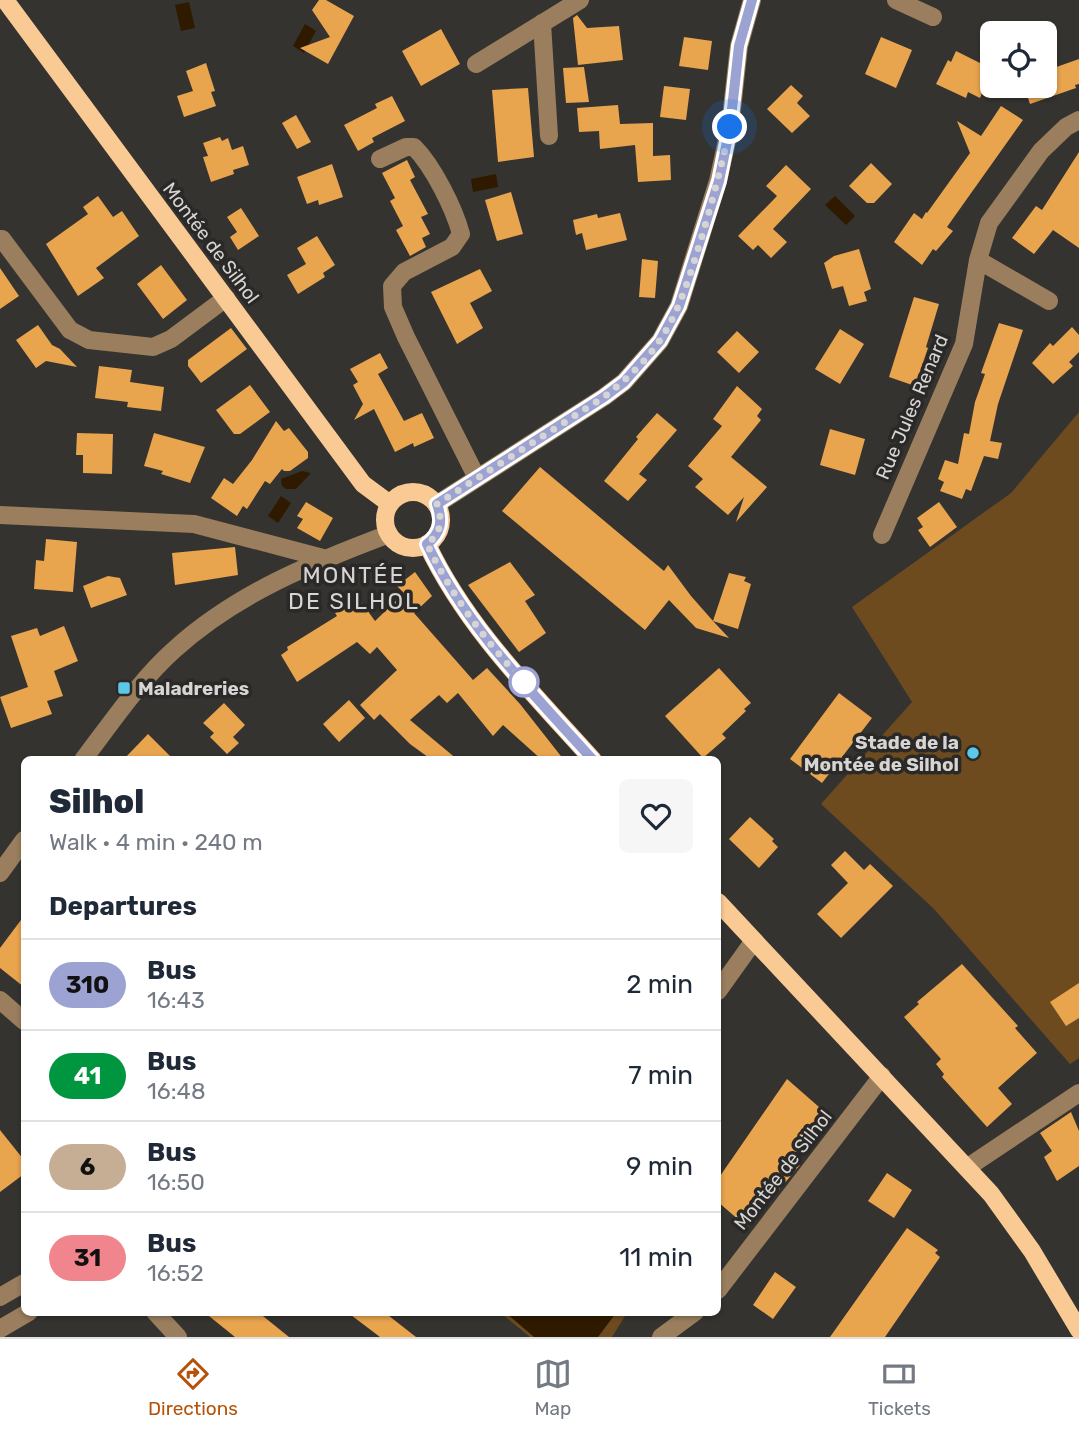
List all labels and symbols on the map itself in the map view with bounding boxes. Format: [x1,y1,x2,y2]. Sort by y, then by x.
your location [712,109,747,144]
street label: Montée de Silhol [158,178,264,308]
street label: Rue Jules Renard [871,331,953,483]
district label: MONTÉE DE SILHOL [288,561,420,615]
unlabelled marker [509,667,539,697]
place label: Maladreries [138,677,249,700]
marker: Maladreries [116,680,132,696]
place label: Stade de la Montée de Silhol [804,731,959,776]
marker: Stade de la Montée de Silhol [965,745,981,761]
street label: Montée de Silhol [729,1106,837,1234]

